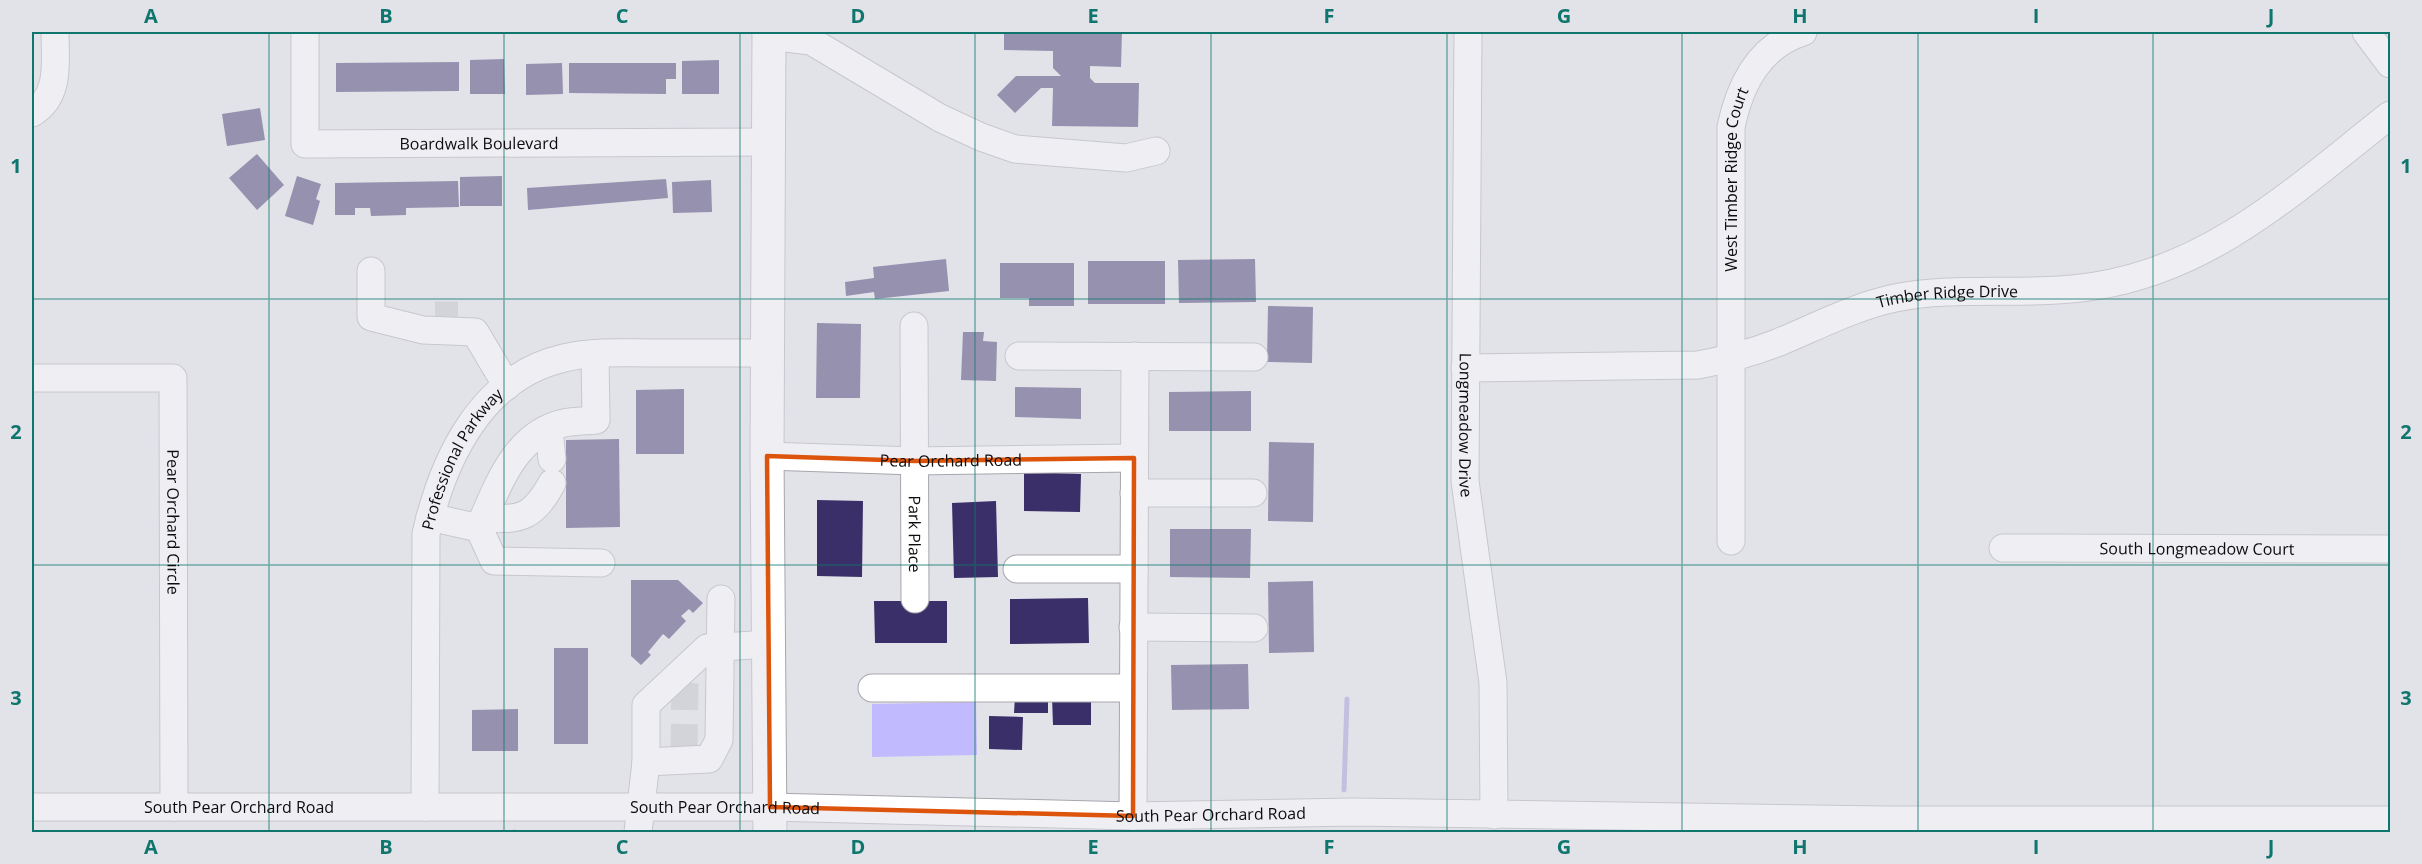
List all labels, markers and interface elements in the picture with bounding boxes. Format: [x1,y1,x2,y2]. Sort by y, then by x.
text: A [144,2,158,29]
text: B [379,2,393,29]
text: C [616,2,629,29]
text: D [851,2,865,29]
text: E [1087,2,1099,29]
text: F [1324,2,1334,29]
text: G [1557,2,1571,29]
text: H [1792,2,1808,29]
text: I [2033,2,2039,29]
text: J [2266,2,2274,29]
street label: West Timber Ridge Court [1720,83,1753,272]
street label: Boardwalk Boulevard [399,132,559,155]
text: 1 [10,152,22,179]
text: 1 [2400,152,2412,179]
street label: Timber Ridge Drive [1874,280,2018,313]
street label: Longmeadow Drive [1454,353,1478,499]
street label: Professional Parkway [416,382,508,532]
text: 2 [10,418,22,445]
text: 2 [2400,418,2412,445]
street label: Pear Orchard Circle [162,449,185,595]
street label: Pear Orchard Road [879,449,1022,472]
street label: Park Place [904,496,926,572]
street label: South Longmeadow Court [2100,537,2295,560]
text: 3 [10,684,22,711]
text: 3 [2400,684,2412,711]
street label: South Pear Orchard Road [144,796,334,818]
street label: South Pear Orchard Road [630,796,820,819]
street label: South Pear Orchard Road [1116,802,1306,827]
text: A [144,833,158,860]
text: B [379,833,393,860]
text: C [616,833,629,860]
text: D [851,833,865,860]
text: E [1087,833,1099,860]
text: F [1324,833,1334,860]
text: G [1557,833,1571,860]
text: H [1792,833,1808,860]
text: I [2033,833,2039,860]
text: J [2266,833,2274,860]

